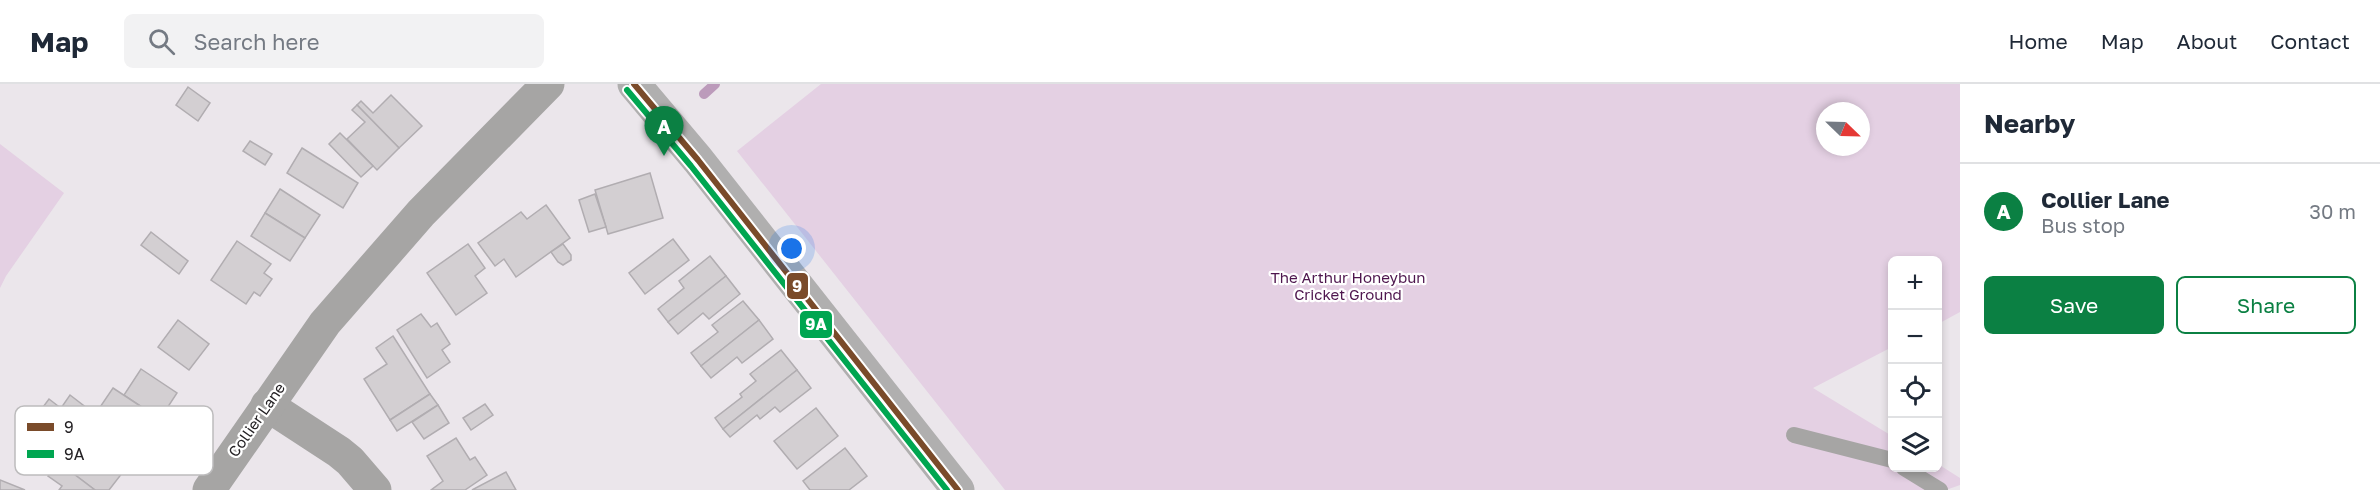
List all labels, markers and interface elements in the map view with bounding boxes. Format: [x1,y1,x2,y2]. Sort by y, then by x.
search box [124,14,544,68]
text: Map [30,25,88,58]
icon: search [145,25,178,58]
text: Search here [193,28,319,55]
text: Home [2008,28,2068,54]
text: Map [2101,28,2144,54]
text: About [2177,28,2237,54]
text: Contact [2270,28,2350,54]
north arrow [1816,102,1870,156]
pin: A [644,106,684,156]
text: Nearby [1984,108,2075,139]
text: Collier Lane [2041,186,2169,213]
text: A [1996,199,2011,223]
text: 30 m [2309,199,2356,223]
text: Bus stop [2041,213,2125,237]
your location [777,234,806,263]
map controls [1888,256,1942,472]
button: + [1888,256,1942,310]
park label: The Arthur Honeybun Cricket Ground [1270,268,1426,303]
line badge: 9 [786,272,809,300]
text: 9 [792,276,802,296]
button: Save [1984,276,2164,334]
button: Share [2176,276,2356,334]
line badge: 9A [799,310,833,339]
button: − [1888,310,1942,364]
text: 9A [805,314,827,334]
button: locate [1888,364,1942,418]
street label: Collier Lane [224,379,288,460]
legend [15,406,213,475]
text: 9 [64,417,74,437]
button: layers [1888,418,1942,472]
text: 9A [64,444,85,464]

